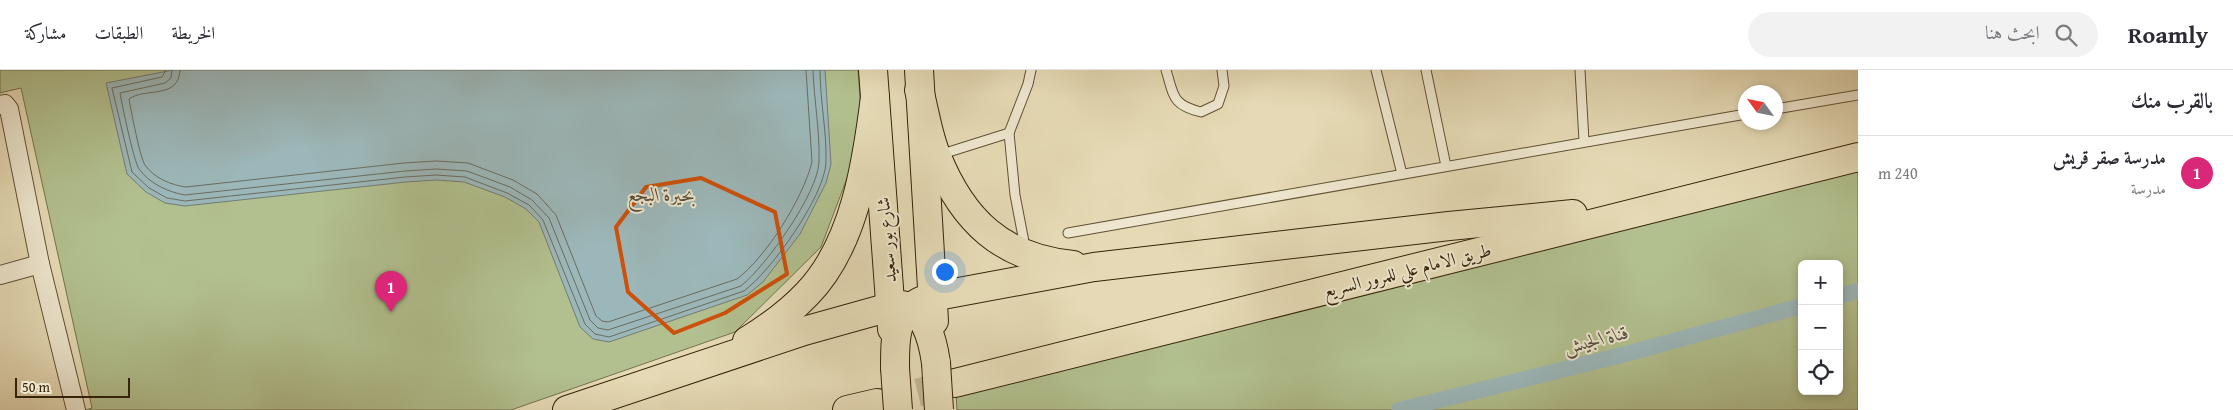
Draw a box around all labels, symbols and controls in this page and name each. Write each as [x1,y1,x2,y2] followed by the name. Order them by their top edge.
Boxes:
[1748,12,2098,57] search box
[2128,17,2208,52] text: Roamly
[1985,18,2040,46] text: ابحث هنا
[25,19,66,46] text: مشاركة
[94,19,143,46] text: الطبقات
[171,19,215,46] text: الخريطة
[2052,21,2080,49] icon: search
[1738,85,1783,130] north arrow
[2131,85,2213,116] text: بالقرب منك
[2053,143,2166,171] text: مدرسة صقر قريش
[1878,161,1918,185] text: 240 m
[2193,161,2201,185] text: 1
[2131,176,2166,200] text: مدرسة
[627,180,695,212] water label: بحيرة البجع
[869,196,905,284] street label: شارع بور سعيد
[1320,236,1495,308] street label: طريق الامام علي للمرور السريع
[932,259,958,285] your location
[1798,260,1843,395] map controls
[1798,260,1843,305] button: +
[375,271,407,312] pin: 1
[1798,305,1843,350] button: −
[1560,317,1632,361] water label: قناة الجيش
[1798,350,1843,395] button: locate
[15,375,130,398] scale bar
[22,377,50,397] text: 50 m

